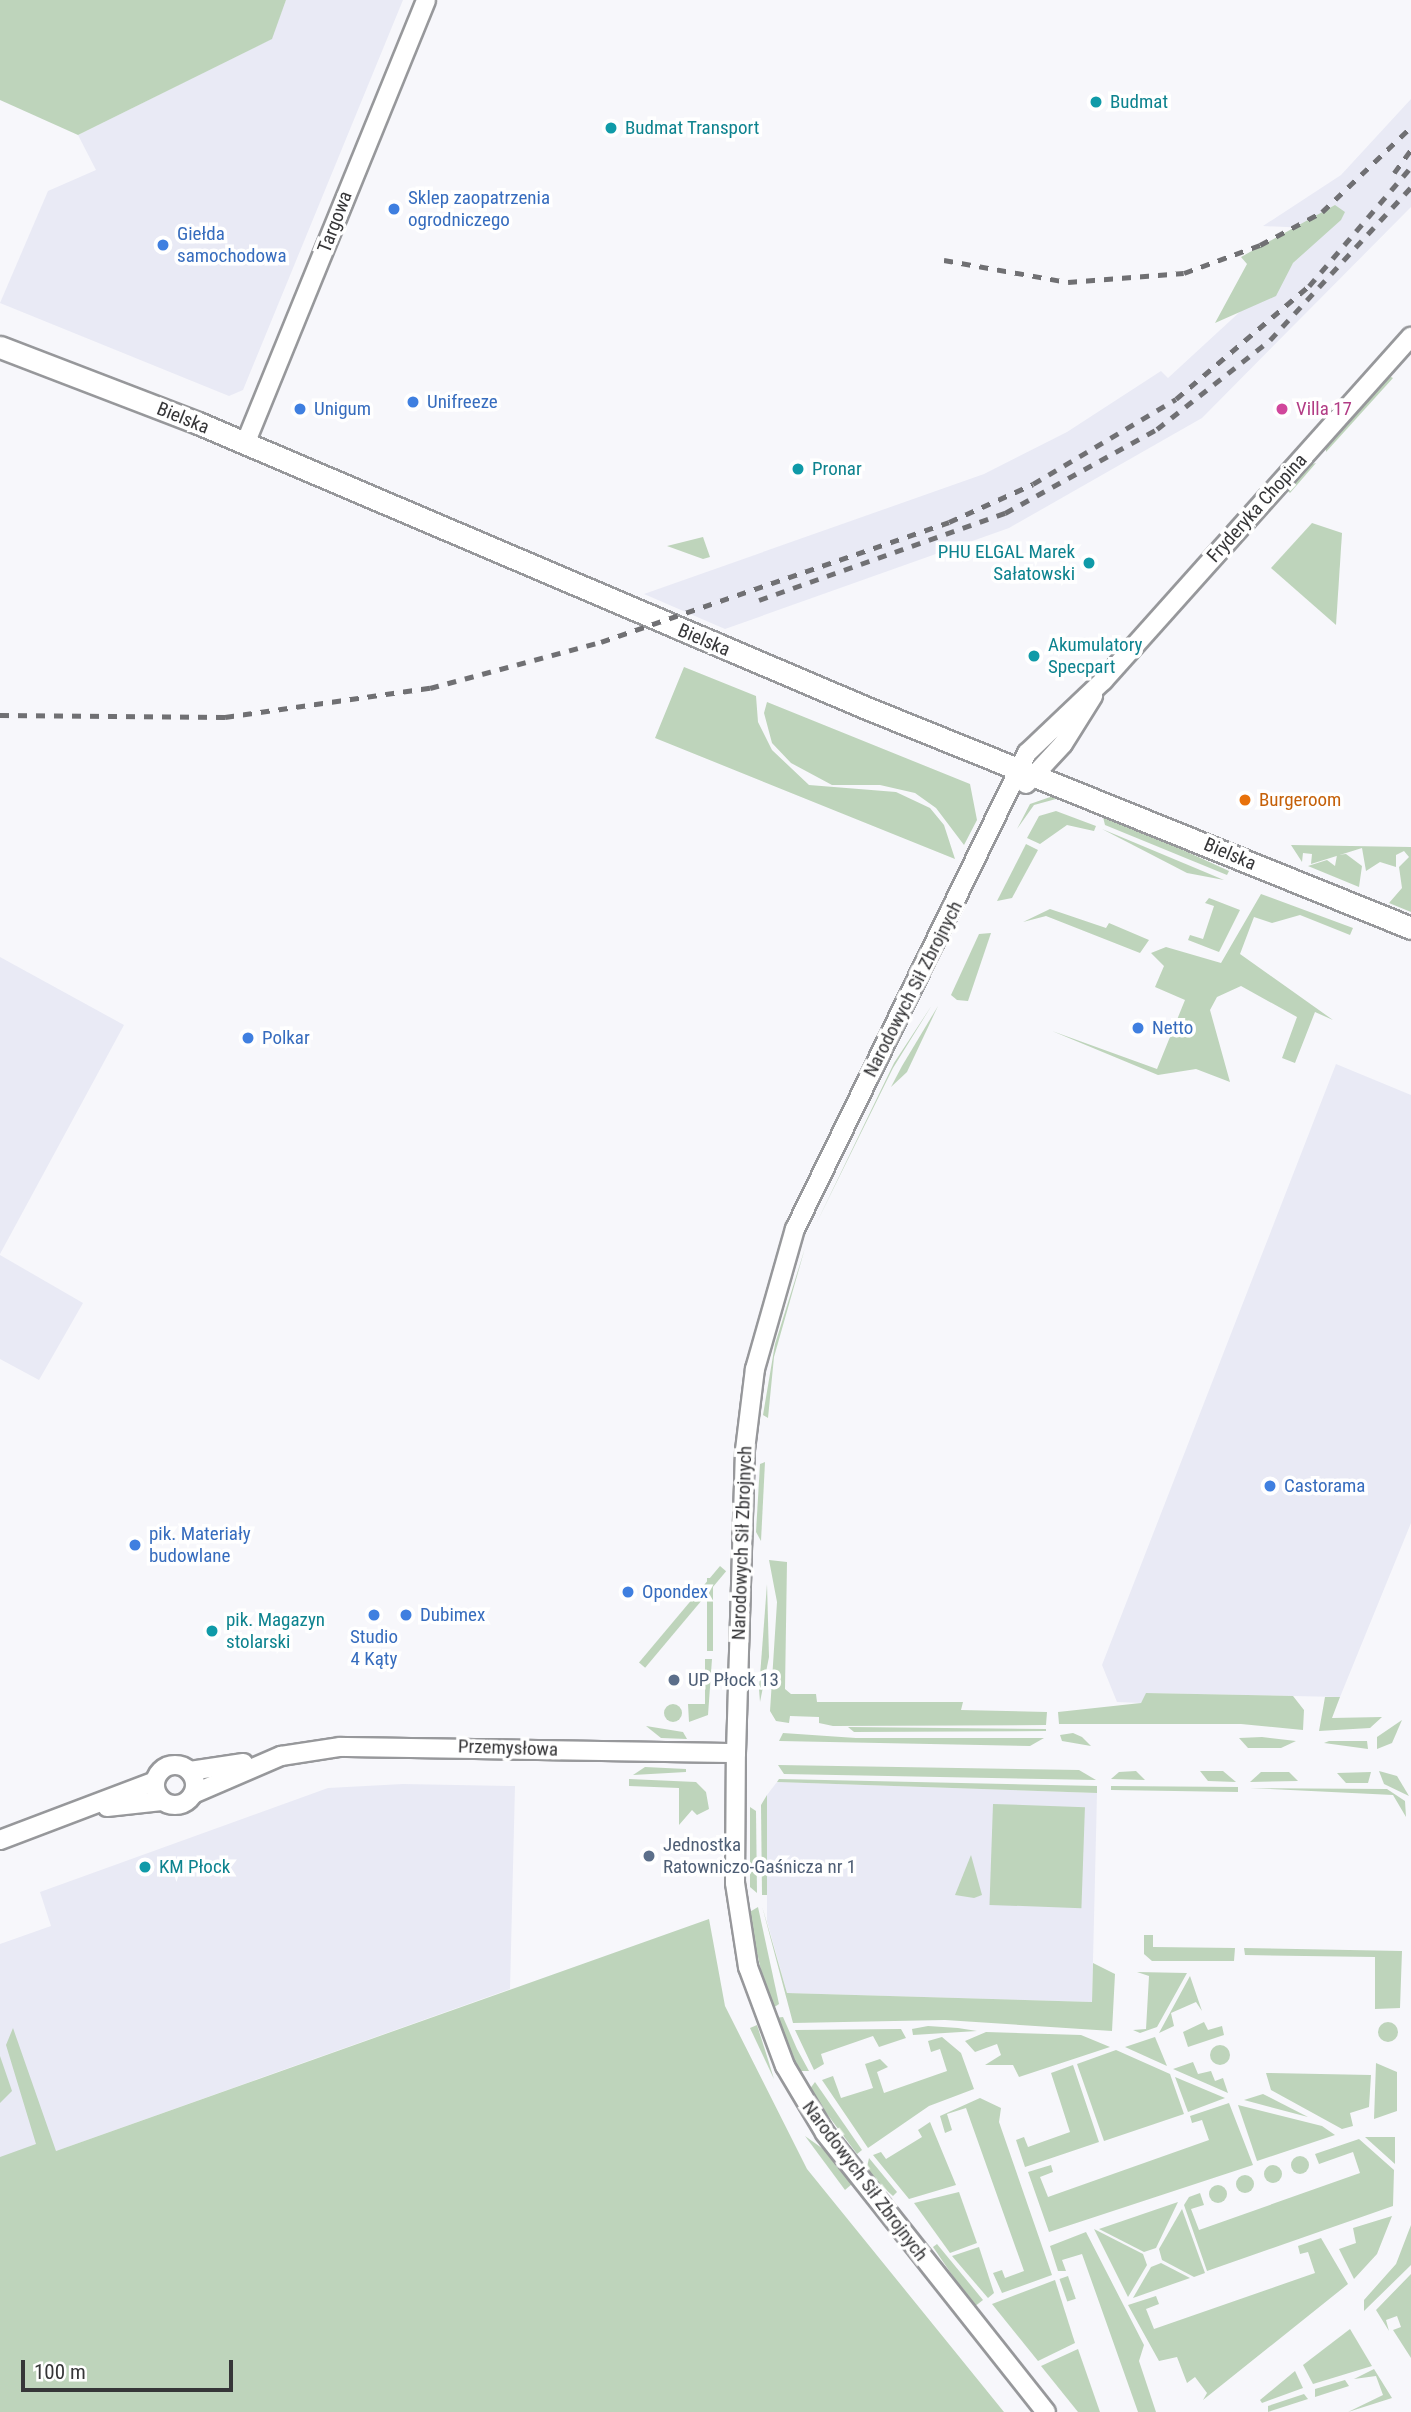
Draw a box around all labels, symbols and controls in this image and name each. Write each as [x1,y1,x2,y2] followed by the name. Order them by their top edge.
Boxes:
[1110,91,1168,113] place label: Budmat
[1088,94,1104,110] marker: Budmat
[625,117,760,139] place label: Budmat Transport
[603,120,619,136] marker: Budmat Transport
[408,187,550,231] place label: Sklep zaopatrzenia ogrodniczego
[313,188,357,256] street label: Targowa
[386,201,402,217] marker: Sklep zaopatrzenia ogrodniczego
[177,223,287,267] place label: Giełda samochodowa
[155,237,171,253] marker: Giełda samochodowa
[427,391,498,413] place label: Unifreeze
[405,394,421,410] marker: Unifreeze
[154,397,212,439] street label: Bielska
[314,398,371,420] place label: Unigum
[1296,398,1352,420] place label: Villa 17
[292,401,308,417] marker: Unigum
[1274,401,1290,417] marker: Villa 17
[1202,449,1312,567] street label: Fryderyka Chopina
[812,458,862,480] place label: Pronar
[790,461,806,477] marker: Pronar
[938,541,1075,585] place label: PHU ELGAL Marek Sałatowski
[1081,555,1097,571] marker: PHU ELGAL Marek Sałatowski
[675,619,733,661] street label: Bielska
[1048,634,1142,678] place label: Akumulatory Specpart
[1026,648,1042,664] marker: Akumulatory Specpart
[1259,789,1341,811] place label: Burgeroom
[1237,792,1253,808] marker: Burgeroom
[1201,833,1259,875] street label: Bielska
[859,897,967,1081] street label: Narodowych Sił Zbrojnych
[1152,1017,1193,1039] place label: Netto
[1130,1020,1146,1036] marker: Netto
[262,1027,310,1049] place label: Polkar
[240,1030,256,1046] marker: Polkar
[727,1445,757,1641] street label: Narodowych Sił Zbrojnych
[1284,1475,1365,1497] place label: Castorama
[1262,1478,1278,1494] marker: Castorama
[149,1523,251,1567] place label: pik. Materiały budowlane
[127,1537,143,1553] marker: pik. Materiały budowlane
[642,1581,708,1603] place label: Opondex
[620,1584,636,1600] marker: Opondex
[420,1604,485,1626] place label: Dubimex
[366,1607,382,1623] marker: Studio 4 Kąty
[398,1607,414,1623] marker: Dubimex
[226,1609,325,1653] place label: pik. Magazyn stolarski
[204,1623,220,1639] marker: pik. Magazyn stolarski
[350,1626,398,1670] place label: Studio 4 Kąty
[688,1669,779,1691] place label: UP Płock 13
[666,1672,682,1688] marker: UP Płock 13
[458,1735,558,1761] street label: Przemysłowa
[663,1834,856,1878] place label: Jednostka Ratowniczo-Gaśnicza nr 1
[641,1848,657,1864] marker: Jednostka Ratowniczo-Gaśnicza nr 1
[159,1856,230,1878] place label: KM Płock
[137,1859,153,1875] marker: KM Płock
[797,2097,933,2265] street label: Narodowych Sił Zbrojnych
[24,2346,236,2390] scale bar
[34,2360,86,2384] text: 100 m

